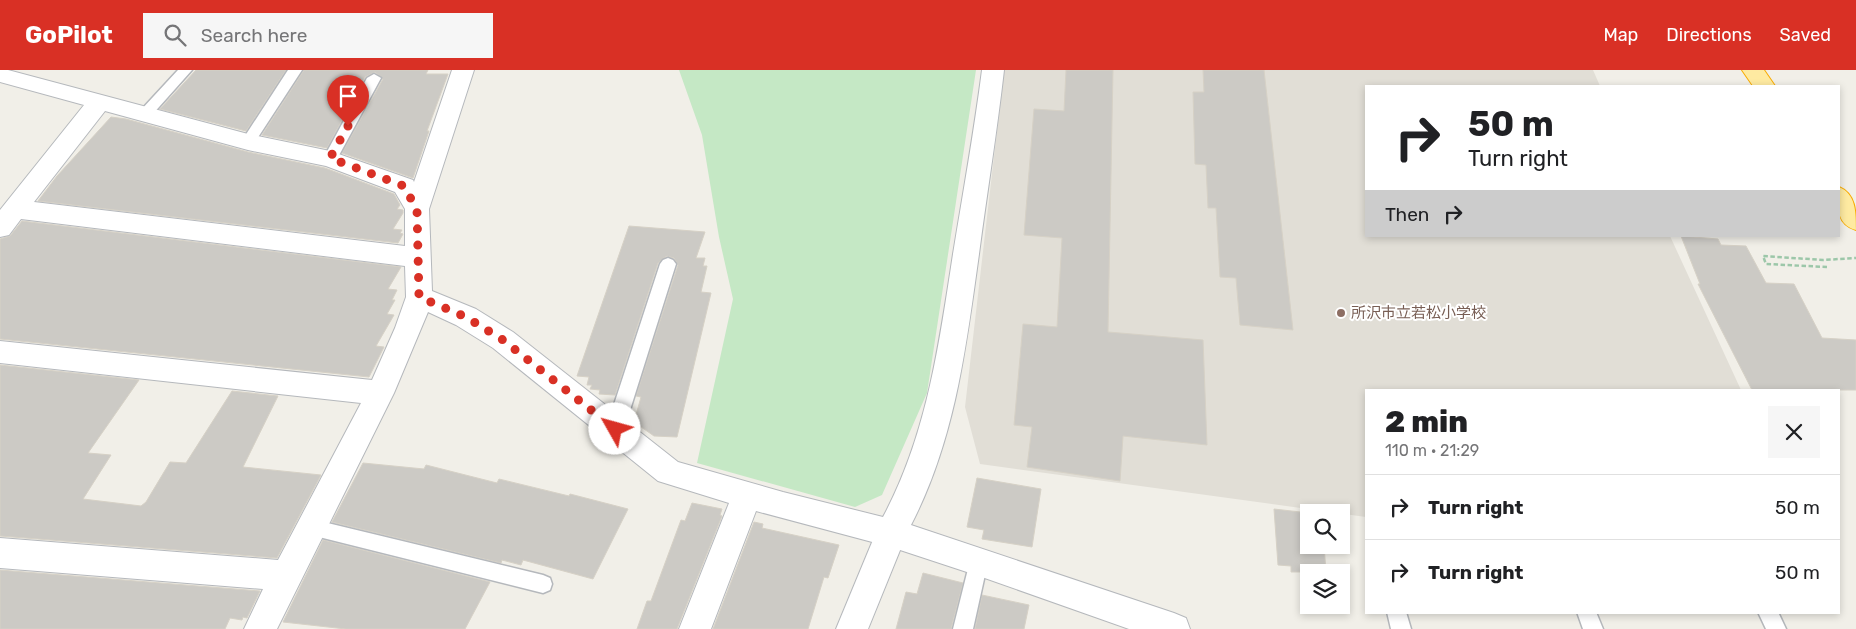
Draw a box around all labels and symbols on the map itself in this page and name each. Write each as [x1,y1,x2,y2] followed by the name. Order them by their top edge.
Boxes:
[327,75,369,126] pin
[1351,304,1486,322] place label: 所沢市立若松小学校
[1335,307,1347,319] marker: 所沢市立若松小学校
[588,402,640,454] position arrow

